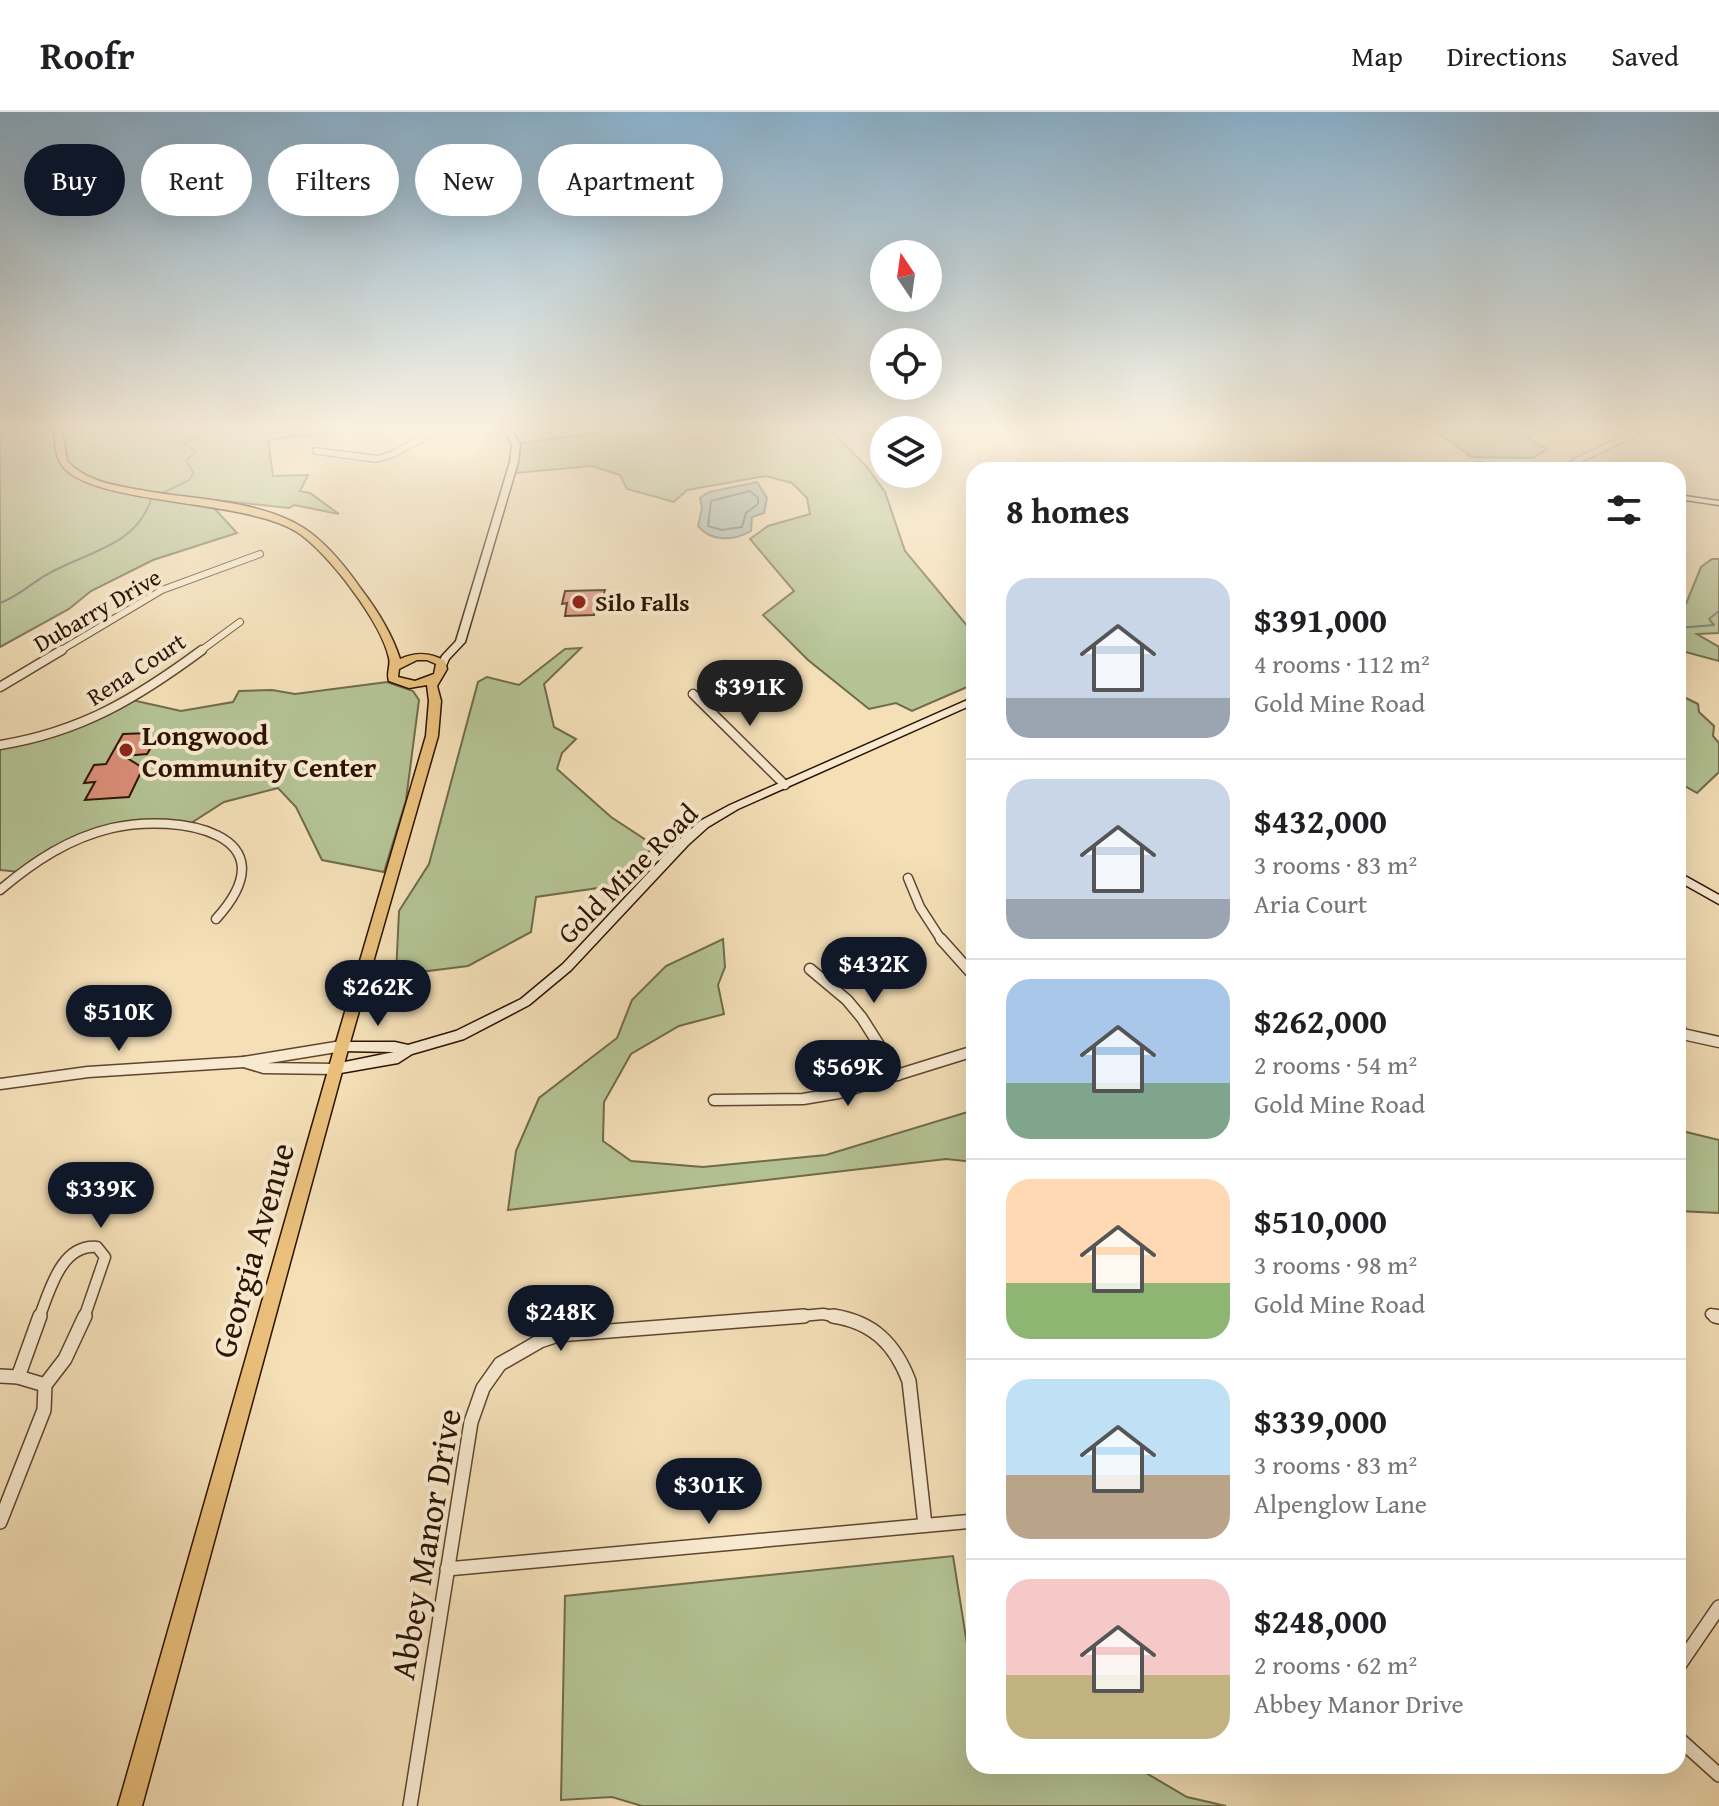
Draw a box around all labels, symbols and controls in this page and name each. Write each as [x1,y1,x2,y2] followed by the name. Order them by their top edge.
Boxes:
[40,27,135,83] text: Roofr
[1351,35,1403,76] text: Map
[1447,35,1567,76] text: Directions
[1611,35,1679,76] text: Saved
[24,144,125,216] chip: Buy
[141,144,252,216] chip: Rent
[268,144,399,216] chip: Filters
[415,144,522,216] chip: New
[538,144,723,216] chip: Apartment
[870,240,942,312] north arrow
[870,240,942,488] map controls
[870,328,942,400] button: locate
[870,416,942,488] button: layers
[1006,486,1130,535] text: 8 homes
[1602,488,1646,532] icon: filters
[27,559,167,661] street label: Dubarry Drive
[595,585,690,620] place label: Silo Falls
[570,593,588,611] marker: Silo Falls
[1254,595,1387,644] text: $391,000
[1070,610,1166,706] icon: home
[80,624,193,714] street label: Rena Court
[1254,644,1430,683] text: 4 rooms · 112 m²
[694,660,806,728] pin: $391K
[715,666,785,705] text: $391K
[1254,683,1425,722] text: Gold Mine Road
[142,714,377,787] place label: Longwood Community Center
[117,741,135,759] marker: Longwood Community Center
[547,793,707,953] street label: Gold Mine Road
[1254,796,1387,845] text: $432,000
[1070,811,1166,907] icon: home
[1254,845,1417,884] text: 3 rooms · 83 m²
[1254,884,1367,923] text: Aria Court
[818,937,930,1005] pin: $432K
[839,943,909,982] text: $432K
[322,960,434,1028] pin: $262K
[343,966,413,1005] text: $262K
[63,985,175,1053] pin: $510K
[84,991,154,1030] text: $510K
[1254,996,1387,1045] text: $262,000
[1070,1011,1166,1107] icon: home
[792,1040,904,1108] pin: $569K
[1254,1045,1417,1084] text: 2 rooms · 54 m²
[813,1046,883,1085] text: $569K
[1254,1084,1425,1123] text: Gold Mine Road
[198,1137,306,1363] street label: Georgia Avenue
[45,1162,157,1230] pin: $339K
[66,1168,136,1207] text: $339K
[1254,1196,1387,1245] text: $510,000
[1070,1211,1166,1307] icon: home
[1254,1245,1417,1284] text: 3 rooms · 98 m²
[1254,1284,1425,1323] text: Gold Mine Road
[505,1285,617,1353] pin: $248K
[526,1291,596,1330] text: $248K
[1254,1396,1387,1445] text: $339,000
[377,1405,473,1683] street label: Abbey Manor Drive
[1070,1411,1166,1507] icon: home
[1254,1445,1417,1484] text: 3 rooms · 83 m²
[653,1458,765,1526] pin: $301K
[674,1464,744,1503] text: $301K
[1254,1484,1427,1523] text: Alpenglow Lane
[1254,1596,1387,1645] text: $248,000
[1070,1611,1166,1707] icon: home
[1254,1645,1417,1684] text: 2 rooms · 62 m²
[1254,1684,1464,1723] text: Abbey Manor Drive

